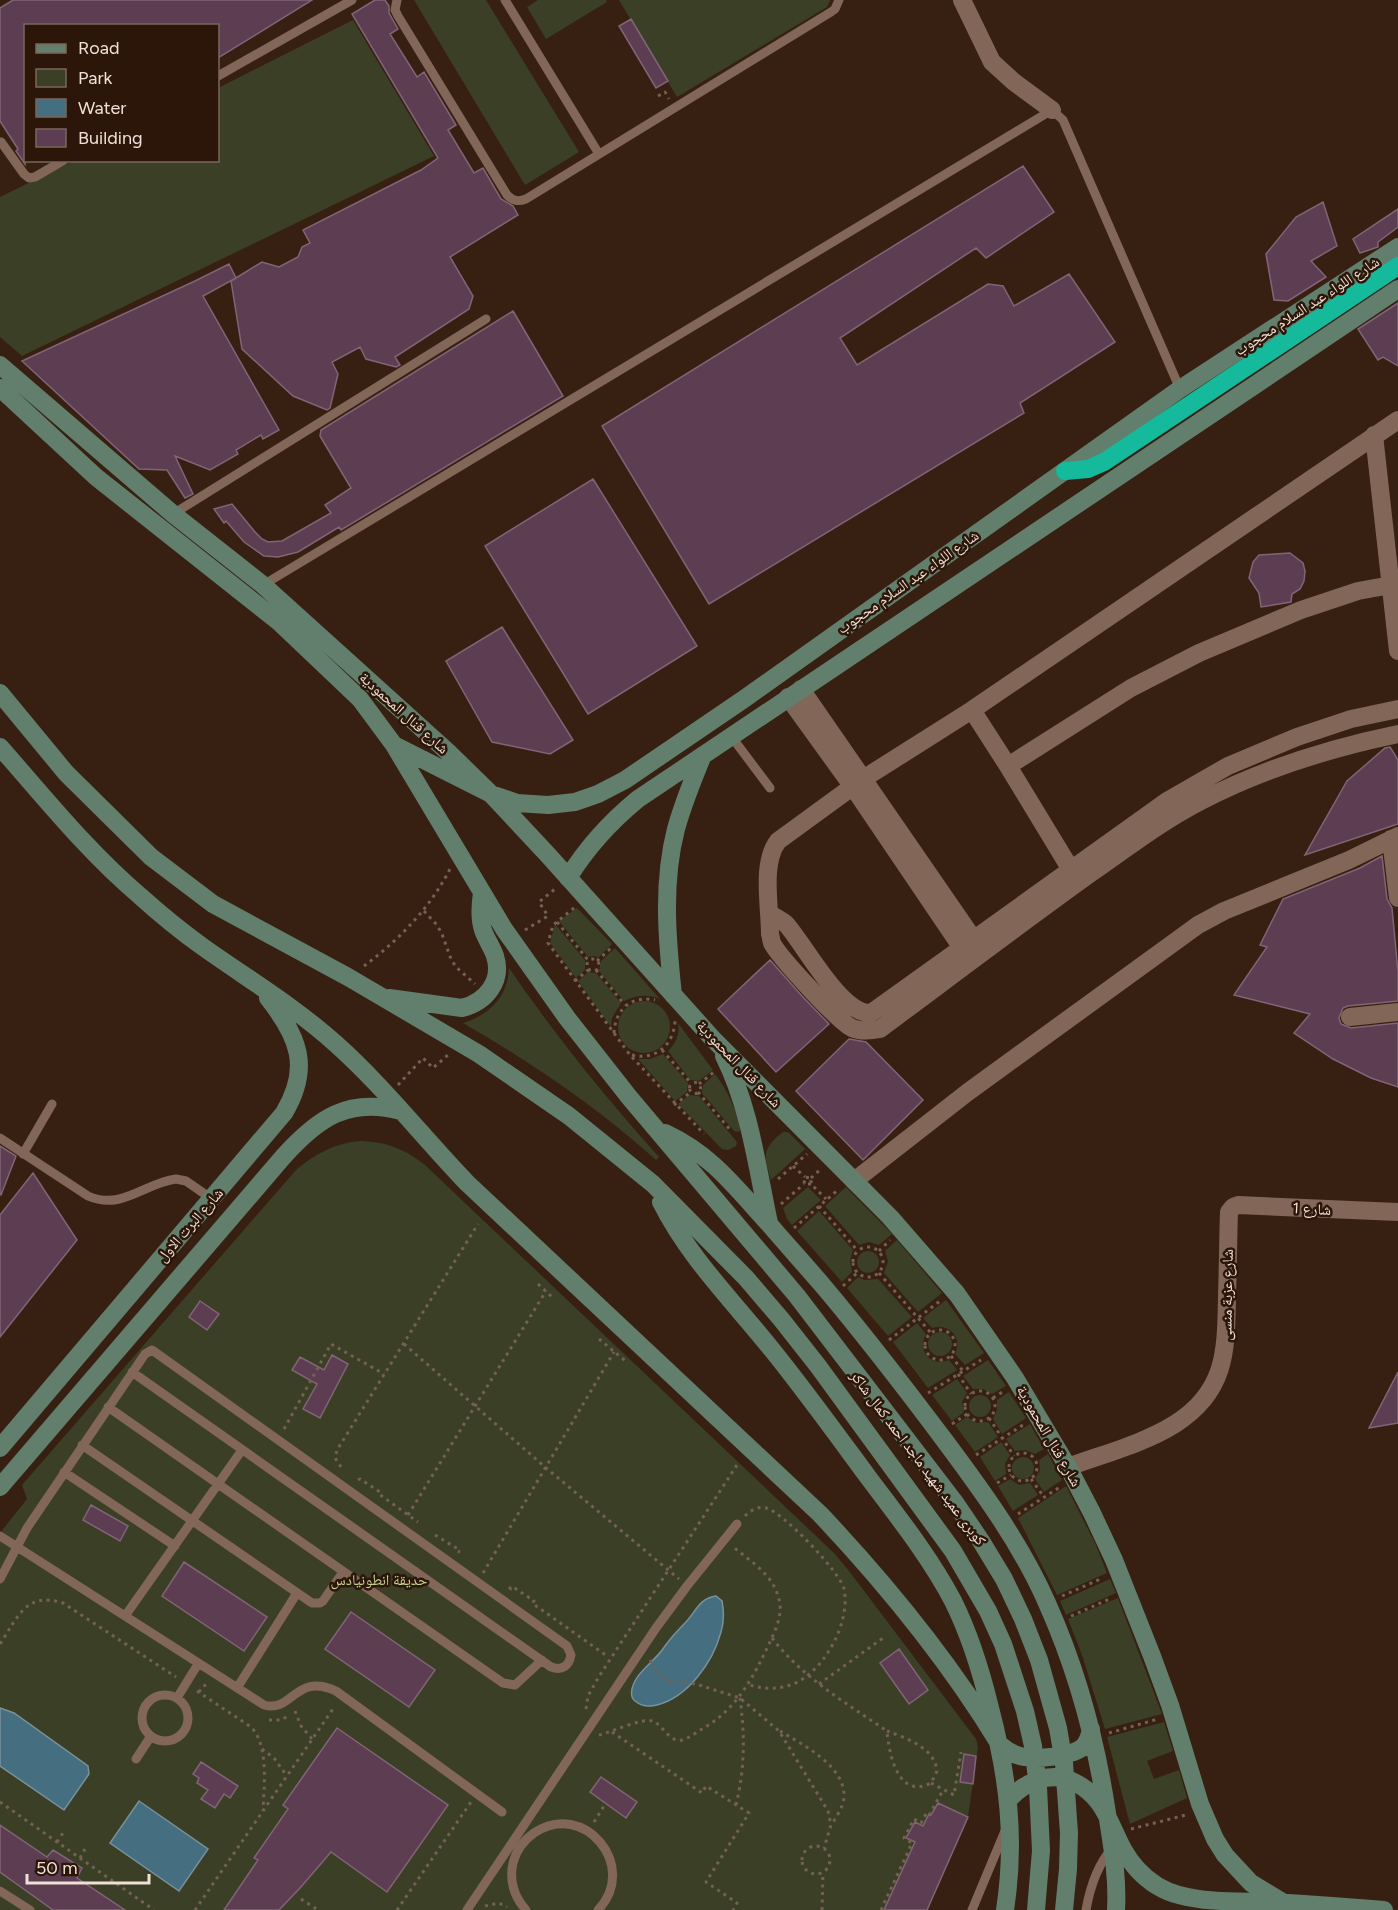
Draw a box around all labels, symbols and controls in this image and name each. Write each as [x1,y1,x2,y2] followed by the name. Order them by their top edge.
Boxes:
[24,24,219,162] legend
[78,37,119,59] text: Road
[78,67,113,89] text: Park
[78,97,126,119] text: Water
[78,127,143,149] text: Building
[1231,252,1383,360] street label: شارع اللواء عبد السلام محجوب
[834,526,983,639] street label: شارع اللواء عبد السلام محجوب
[355,668,452,759] street label: شارع قنال المحمودية
[692,1017,785,1112] street label: شارع قنال المحمودية
[153,1184,228,1266] street label: شارع البرت الاول
[1292,1199,1332,1220] street label: شارع 1
[1217,1249,1238,1341] street label: شارع عزبة منسى
[845,1366,990,1550] street label: كوبرى عميد شهيد ماجد احمد كمال شاكر
[1012,1382,1085,1490] street label: شارع قنال المحمودية
[331,1571,428,1590] park label: حديقة انطونيادس
[27,1847,148,1885] scale bar
[36,1857,78,1879] text: 50 m

